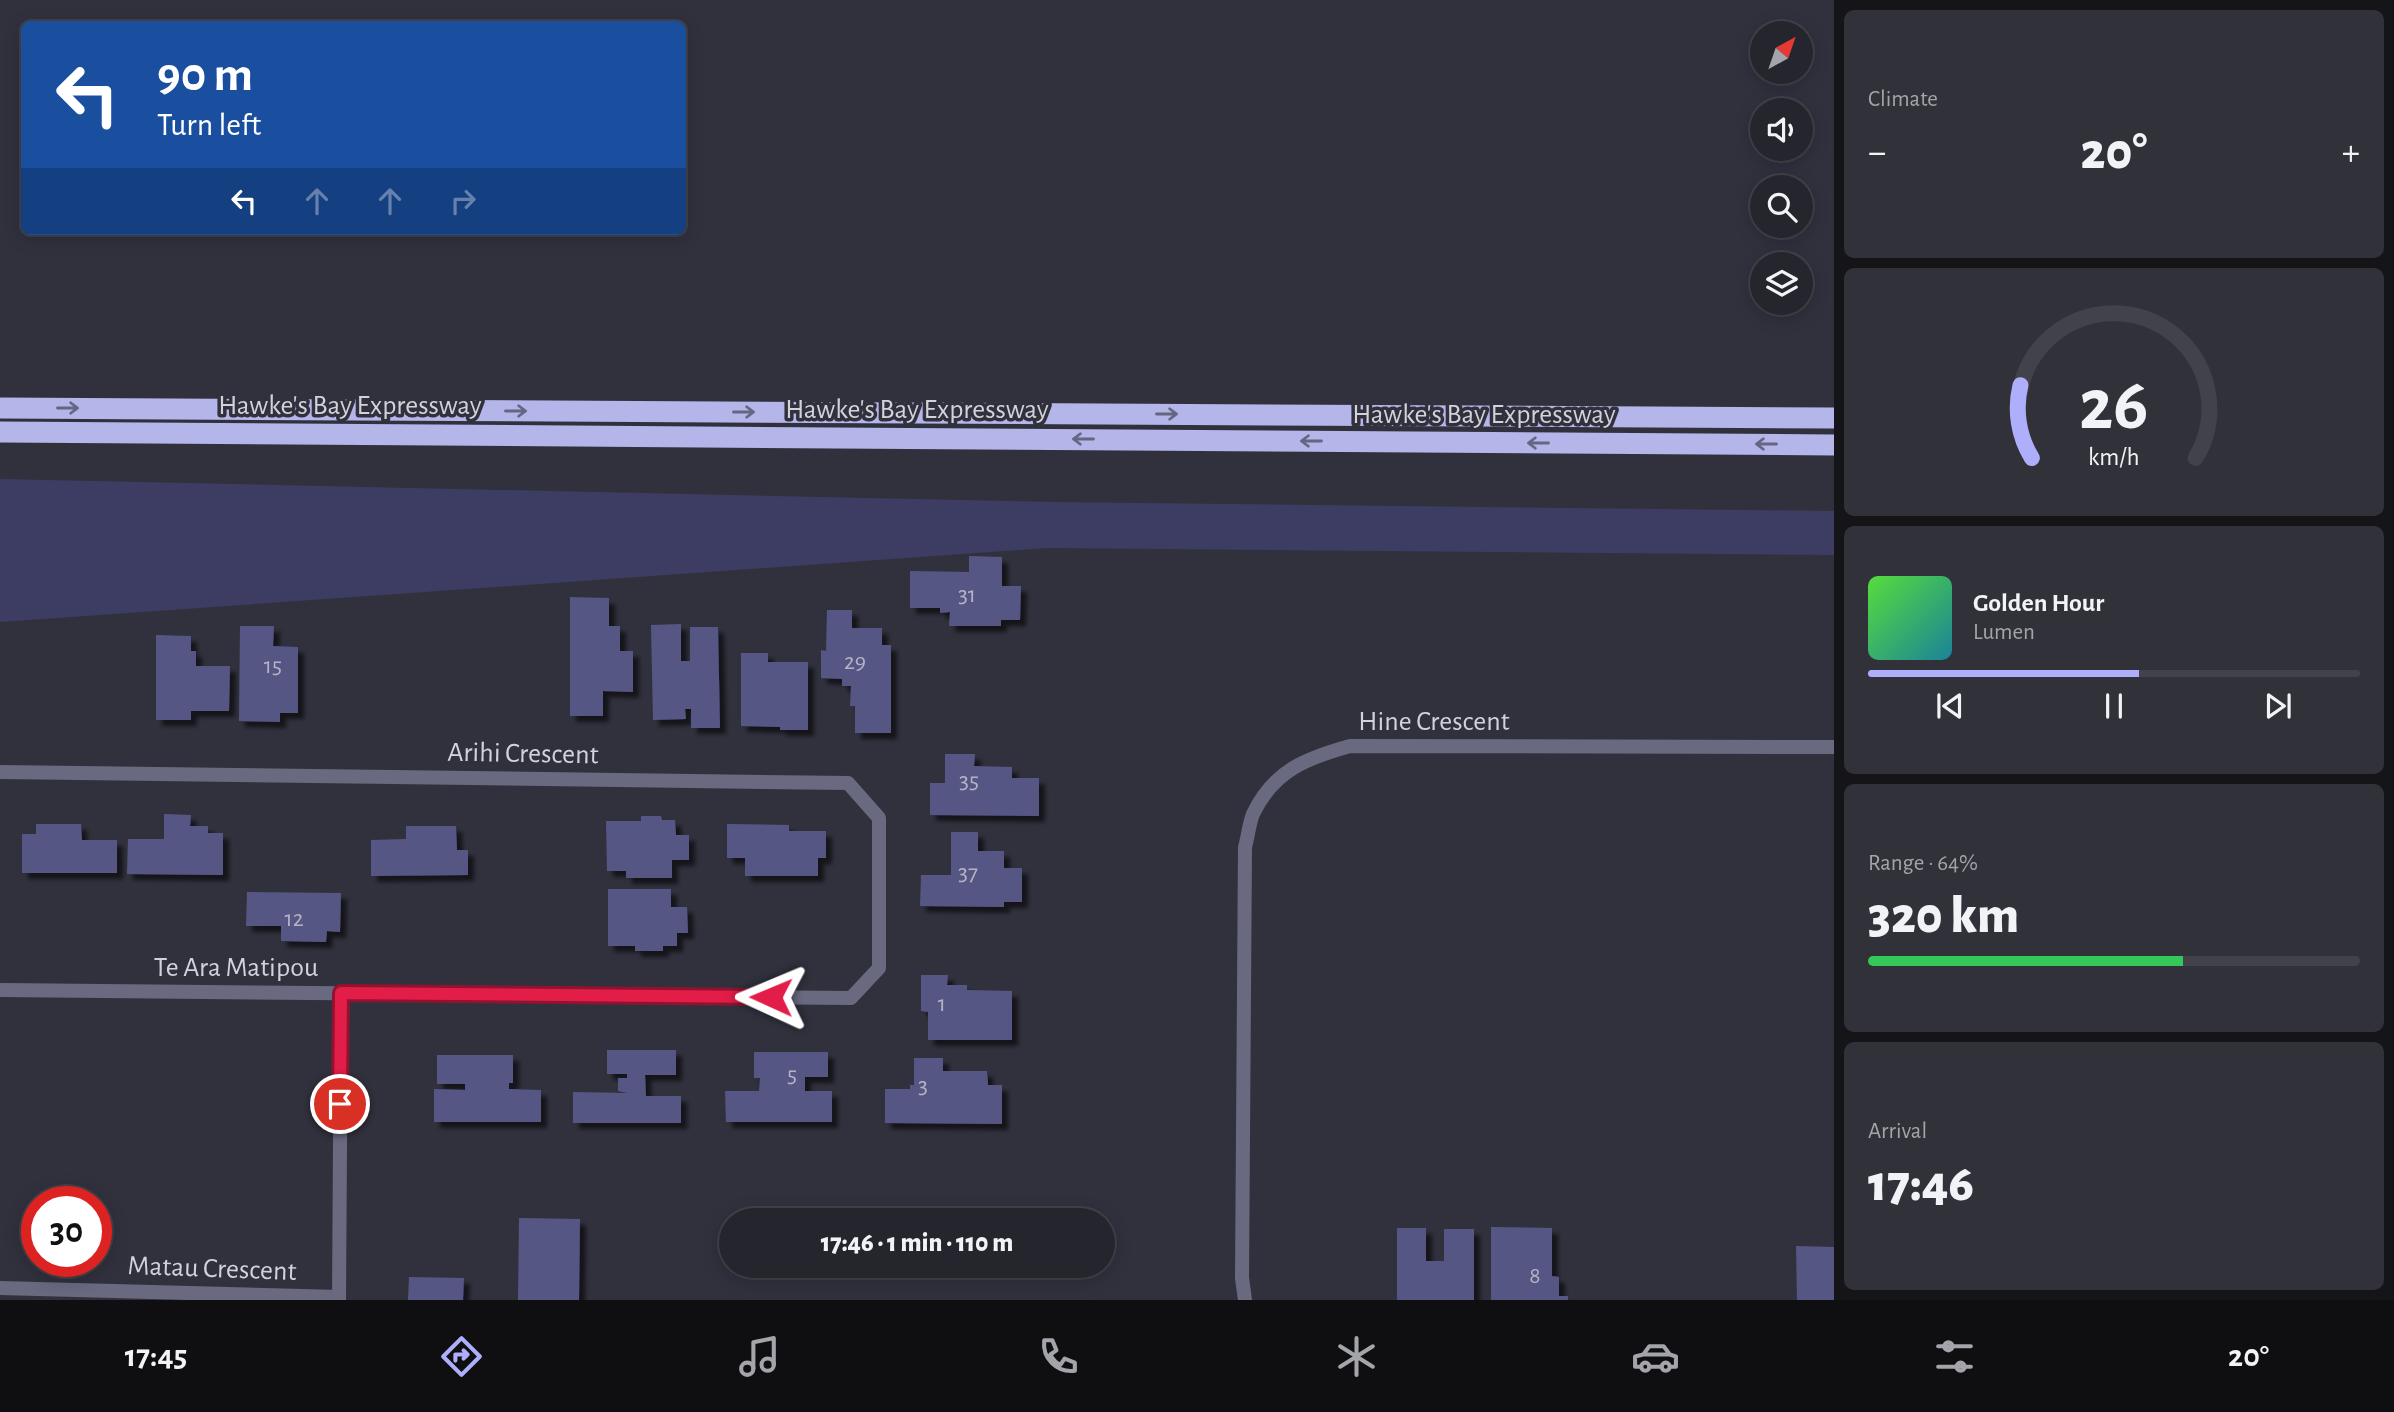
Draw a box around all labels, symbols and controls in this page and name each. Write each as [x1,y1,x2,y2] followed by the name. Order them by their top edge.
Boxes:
[1750,21,1813,84] north arrow
[1750,21,1813,315] map controls
[42,49,133,140] icon: left
[157,51,253,100] text: 90 m
[1868,88,1938,111] text: Climate
[1750,98,1813,161] button: sound
[157,109,261,141] text: Turn left
[2080,126,2148,178] text: 20°
[1868,134,1886,172] text: −
[2342,134,2360,172] text: +
[1750,175,1813,238] button: search
[225,182,263,220] icon: left
[298,182,336,220] icon: ahead
[371,182,409,220] icon: ahead
[444,182,482,220] icon: right
[1750,252,1813,315] button: layers
[2079,370,2149,443] text: 26
[218,392,482,420] street label: Hawke's Bay Expressway
[785,396,1049,424] street label: Hawke's Bay Expressway
[56,401,79,415] one-way arrow
[1352,401,1616,429] street label: Hawke's Bay Expressway
[504,404,527,418] one-way arrow
[732,405,755,419] one-way arrow
[1155,407,1178,421] one-way arrow
[1072,432,1095,446] one-way arrow
[1300,434,1323,448] one-way arrow
[1527,436,1550,450] one-way arrow
[1755,437,1778,451] one-way arrow
[2088,445,2140,470] text: km/h
[958,583,976,607] house number: 31
[1973,590,2104,616] text: Golden Hour
[1973,621,2035,644] text: Lumen
[844,650,866,674] house number: 29
[264,654,282,678] house number: 15
[1931,687,1969,725] icon: previous
[2095,687,2133,725] icon: pause
[2259,687,2297,725] icon: next
[1358,708,1510,736] street label: Hine Crescent
[447,739,599,769] street label: Arihi Crescent
[959,769,979,793] house number: 35
[1868,852,1978,875] text: Range · 64%
[958,861,978,885] house number: 37
[1868,890,2019,942] text: 320 km
[284,907,304,931] house number: 12
[154,954,318,982] street label: Te Ara Matipou
[734,960,808,1034] position arrow
[938,992,946,1016] house number: 1
[787,1063,797,1087] house number: 5
[310,1074,370,1134] pin
[918,1074,928,1098] house number: 3
[321,1085,359,1123] icon: arrive
[1868,1120,1927,1143] text: Arrival
[1868,1158,1974,1210] text: 17:46
[21,1186,112,1277] speed limit sign: 30
[821,1230,1013,1256] text: 17:46 · 1 min · 110 m
[127,1252,297,1286] street label: Matau Crescent
[1529,1264,1541,1288] house number: 8
[437,1332,486,1381] icon: directions
[735,1332,784,1381] icon: music
[1034,1332,1083,1381] icon: phone
[1332,1332,1381,1381] icon: climate
[1631,1332,1680,1381] icon: car
[1930,1332,1979,1381] icon: filters
[125,1340,187,1372] text: 17:45
[2228,1340,2269,1372] text: 20°

